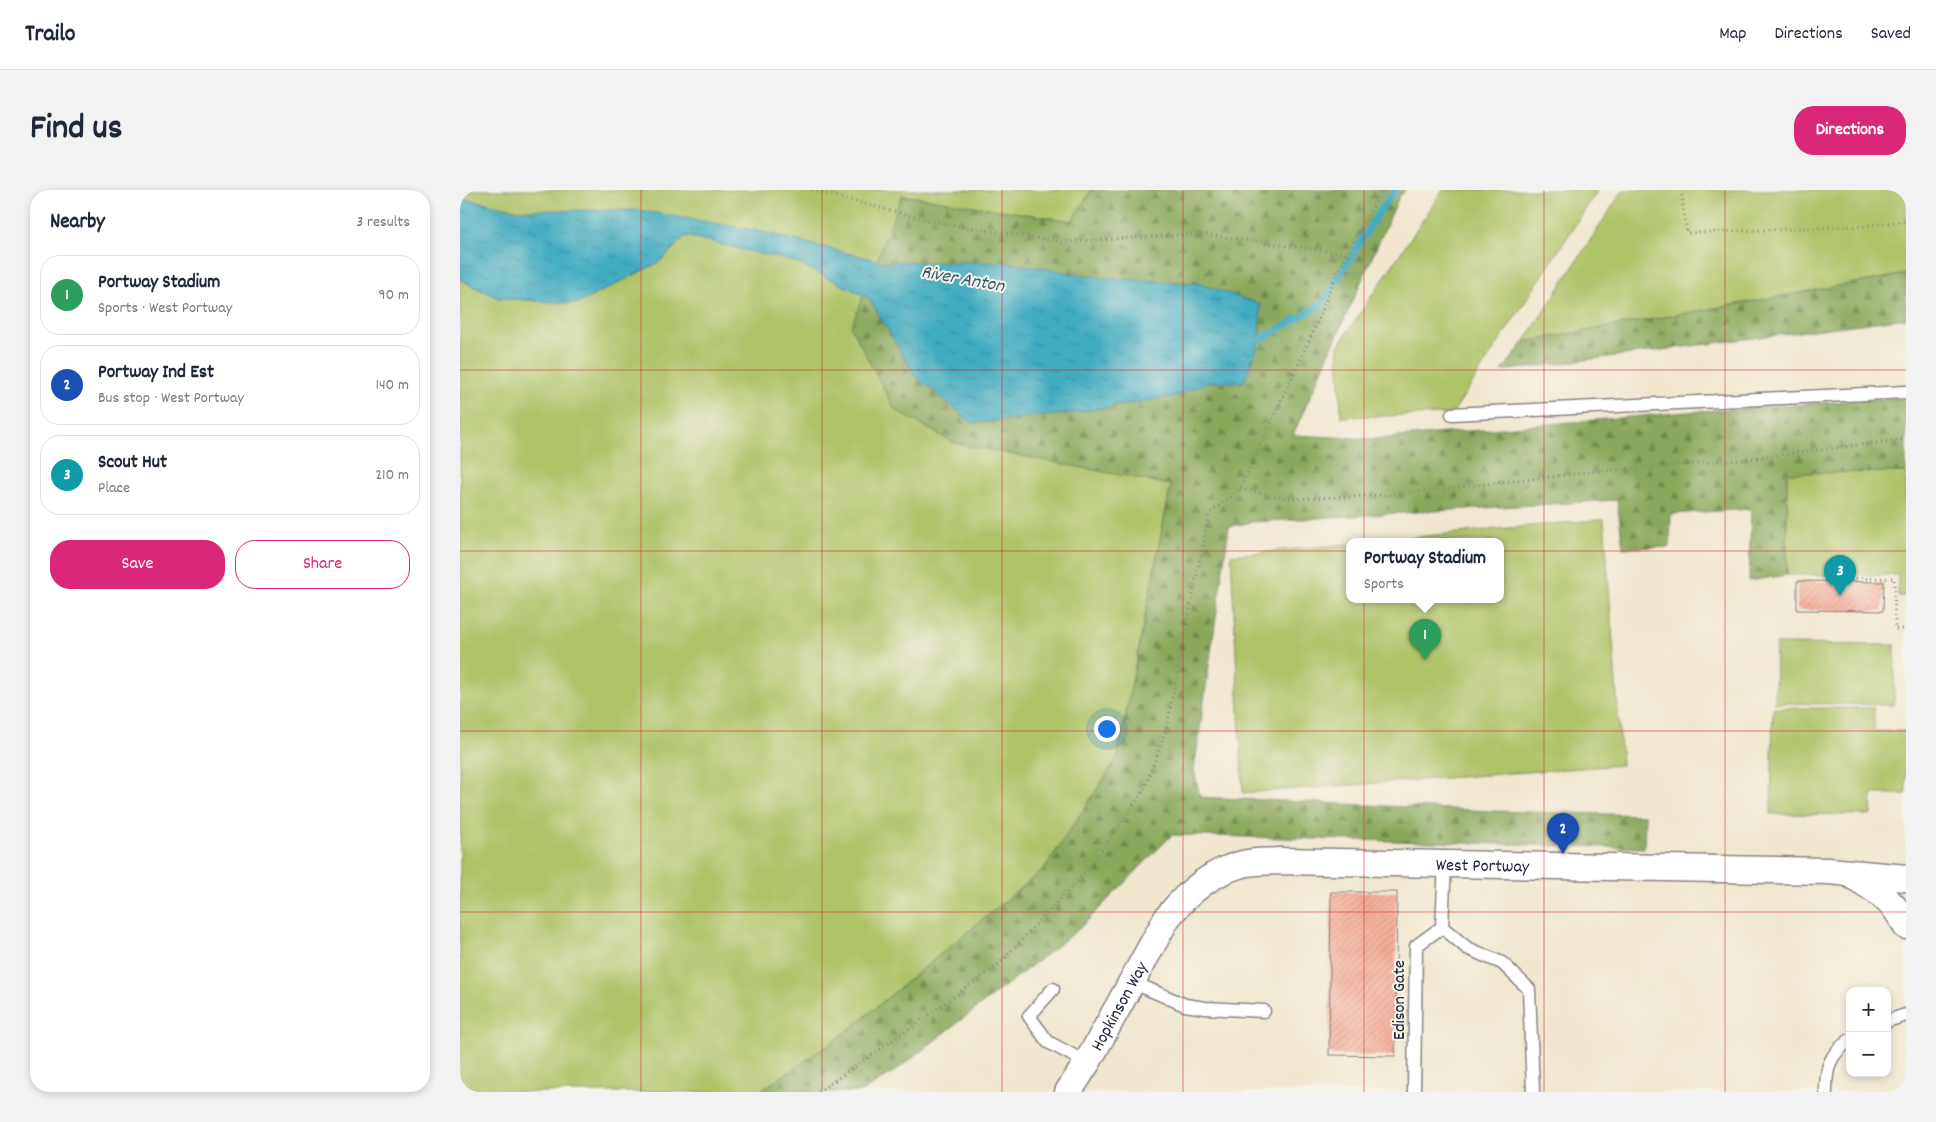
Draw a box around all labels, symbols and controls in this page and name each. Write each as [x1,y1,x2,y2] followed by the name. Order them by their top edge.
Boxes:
[25,18,76,52] text: Trailo
[1719,22,1746,47] text: Map
[1774,22,1843,47] text: Directions
[1871,22,1911,47] text: Saved
[30,105,122,155] text: Find us
[1794,106,1906,155] button: Directions
[50,208,105,238] text: Nearby
[356,211,410,234] text: 3 results
[919,260,1007,301] water label: River Anton
[98,270,220,297] text: Portway Stadium
[65,284,69,307] text: 1
[378,284,409,307] text: 90 m
[98,297,232,320] text: Sports · West Portway
[98,360,214,387] text: Portway Ind Est
[64,374,71,397] text: 2
[375,374,409,397] text: 140 m
[98,387,244,410] text: Bus stop · West Portway
[98,450,167,477] text: Scout Hut
[63,464,71,487] text: 3
[375,464,409,487] text: 210 m
[98,477,130,500] text: Place
[1346,538,1504,603] popup
[50,540,225,589] button: Save
[235,540,410,589] button: Share
[1364,546,1486,573] text: Portway Stadium
[1824,555,1856,596] pin: 3
[1364,573,1404,596] text: Sports
[1409,619,1441,660] pin: 1
[1094,716,1120,742] your location
[1547,813,1579,854] pin: 2
[1435,854,1530,881] street label: West Portway
[1086,957,1156,1056] street label: Hopkinson Way
[1388,960,1413,1040] street label: Edison Gate
[1846,987,1891,1077] map controls
[1846,987,1891,1032] button: +
[1846,1032,1891,1077] button: −

